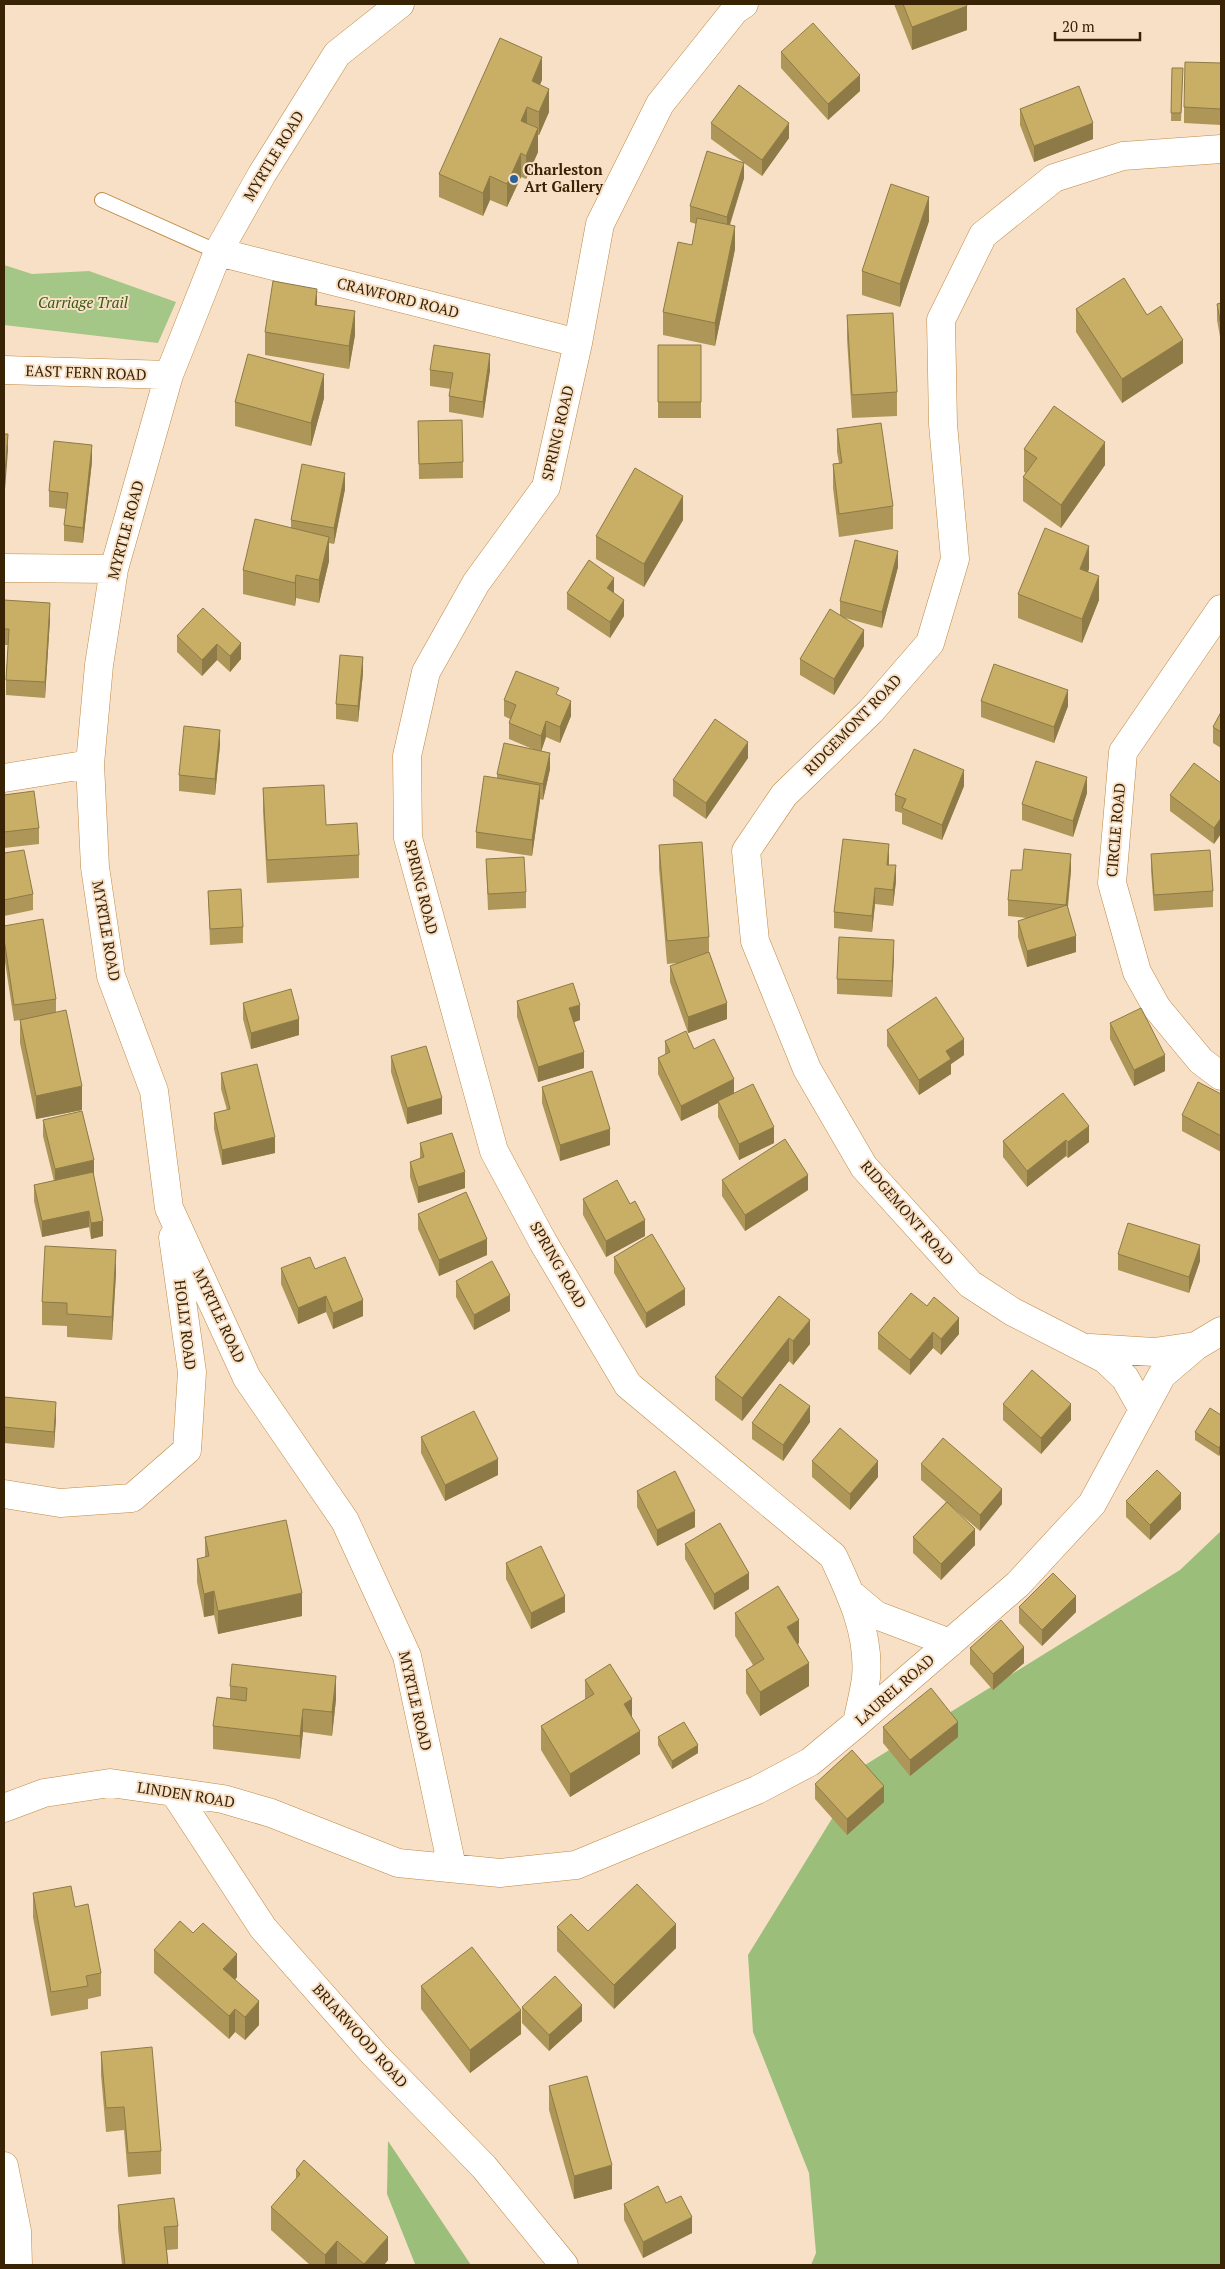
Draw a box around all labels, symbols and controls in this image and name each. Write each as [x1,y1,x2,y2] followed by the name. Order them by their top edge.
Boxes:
[1055,10,1140,42] scale bar
[1062,16,1095,36] text: 20 m
[238,107,308,204] street label: MYRTLE ROAD
[524,159,604,196] place label: Charleston Art Gallery
[508,173,520,185] marker: Charleston Art Gallery
[335,272,462,322] street label: CRAWFORD ROAD
[38,292,129,312] park label: Carriage Trail
[25,360,147,384] street label: EAST FERN ROAD
[536,383,578,482] street label: SPRING ROAD
[102,478,148,581] street label: MYRTLE ROAD
[799,670,906,779] street label: RIDGEMONT ROAD
[1101,782,1129,878] street label: CIRCLE ROAD
[401,837,443,936] street label: SPRING ROAD
[88,879,126,983] street label: MYRTLE ROAD
[857,1156,959,1269] street label: RIDGEMONT ROAD
[526,1217,592,1312] street label: SPRING ROAD
[189,1265,250,1366] street label: MYRTLE ROAD
[171,1279,201,1371] street label: HOLLY ROAD
[395,1649,437,1753] street label: MYRTLE ROAD
[850,1649,938,1729] street label: LAUREL ROAD
[136,1776,236,1812] street label: LINDEN ROAD
[309,1979,413,2092] street label: BRIARWOOD ROAD

